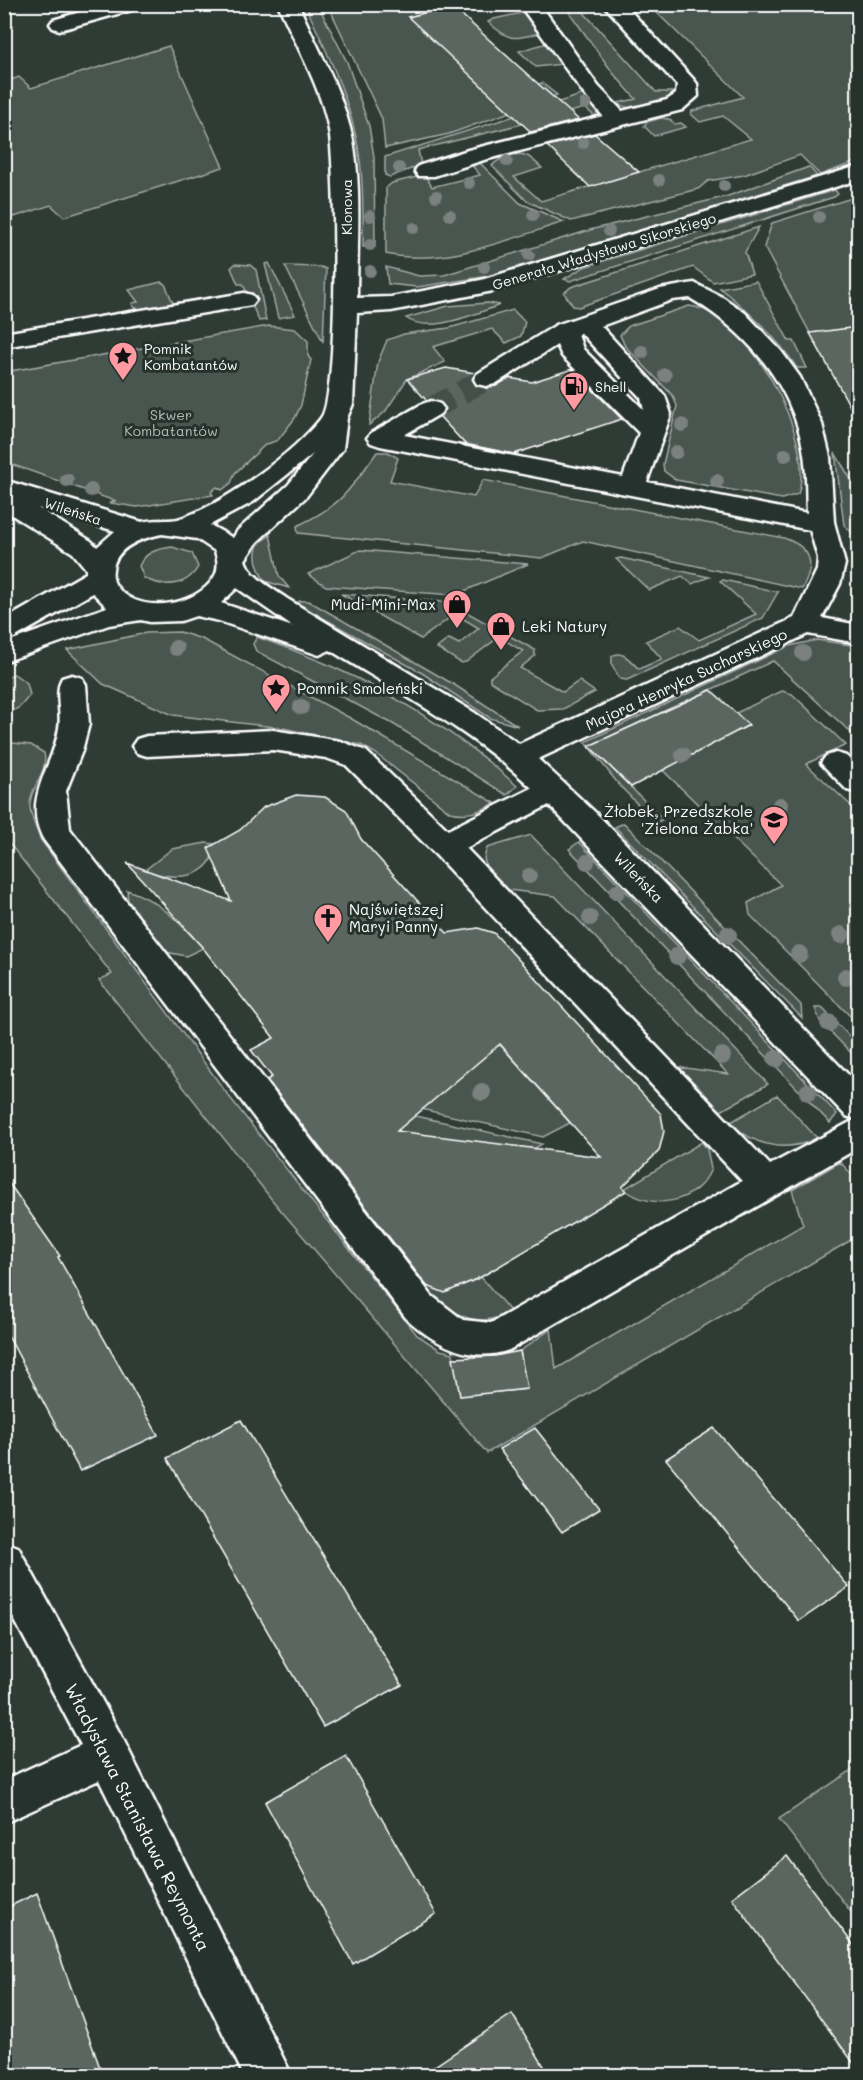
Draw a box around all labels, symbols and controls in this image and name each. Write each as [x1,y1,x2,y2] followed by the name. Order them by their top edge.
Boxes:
[337,179,356,235] street label: Klonowa
[490,208,718,294] street label: Generała Władysława Sikorskiego
[144,339,238,374] place label: Pomnik Kombatantów
[107,340,139,382] place icon: Pomnik Kombatantów
[558,370,590,412] fuel station icon: Shell
[595,377,626,396] place label: Shell
[124,405,218,440] park label: Skwer Kombatantów
[42,493,104,529] street label: Wileńska
[441,588,473,630] shop icon: Mudi-Mini-Max
[331,594,436,614] place label: Mudi-Mini-Max
[485,610,517,652] shop icon: Leki Natury
[522,616,607,636] place label: Leki Natury
[582,623,790,735] street label: Majora Henryka Sucharskiego
[260,672,292,714] place icon: Pomnik Smoleński
[297,678,423,698] place label: Pomnik Smoleński
[604,801,753,838] place label: Żłobek, Przedszkole 'Zielona Żabka'
[758,804,790,846] school or university icon: Żłobek, Przedszkole 'Zielona Żabka'
[610,847,668,907] street label: Wileńska
[349,899,444,936] place label: Najświętszej Maryi Panny
[312,902,344,944] church icon: Najświętszej Maryi Panny
[60,1679,216,1955] street label: Władysława Stanisława Reymonta

